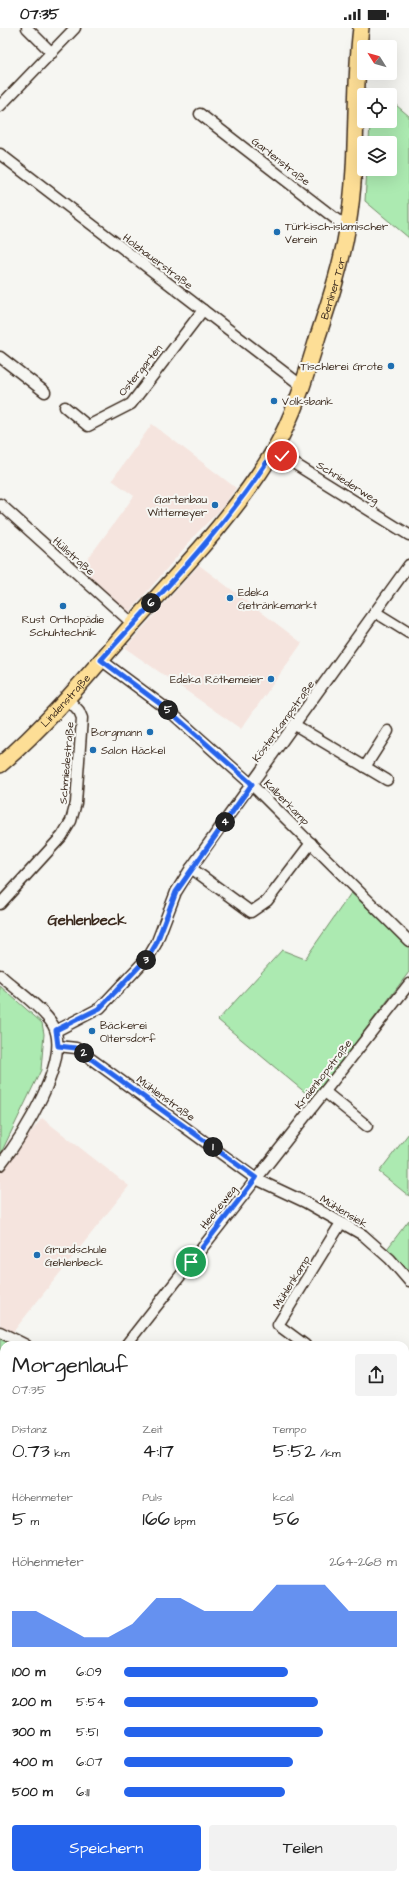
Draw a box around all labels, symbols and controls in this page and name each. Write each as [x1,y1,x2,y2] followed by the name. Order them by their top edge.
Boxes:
[20,4,59,25] text: 07:35
[357,40,397,80] north arrow
[357,40,397,176] map controls
[357,88,397,128] button: locate
[248,134,313,189] street label: Gartenstraße
[357,136,397,176] button: layers
[285,219,388,247] place label: Türkisch-islamischer Verein
[272,227,282,237] marker: Türkisch-islamischer Verein
[120,230,196,293] street label: Holzhauerstraße
[317,255,349,321] street label: Berliner Tor
[115,341,167,400] street label: Ostergarten
[301,359,383,374] place label: Tischlerei Grote
[386,361,396,371] marker: Tischlerei Grote
[282,394,333,409] place label: Volksbank
[269,396,279,406] marker: Volksbank
[265,439,299,473] pin
[271,445,293,467] icon: check
[313,457,382,509] street label: Schniederweg
[148,492,207,521] place label: Gartenbau Wittemeyer
[210,500,220,510] marker: Gartenbau Wittemeyer
[50,534,98,579] street label: Hüllstraße
[238,585,318,613] place label: Edeka Getränkemarkt
[141,593,161,613] pin: 6
[225,593,235,603] marker: Edeka Getränkemarkt
[148,595,154,610] text: 6
[58,601,68,611] marker: Rust Orthopädie Schuhtechnik
[22,612,104,640] place label: Rust Orthopädie Schuhtechnik
[37,671,94,731] street label: Lindenstraße
[170,672,263,687] place label: Edeka Röthemeier
[266,674,276,684] marker: Edeka Röthemeier
[249,677,318,765] street label: Kösterkampstraße
[158,700,178,720] pin: 5
[164,702,172,717] text: 5
[55,721,78,805] street label: Schmiedestraße
[91,725,142,741] place label: Borgmann
[145,727,155,737] marker: Borgmann
[101,743,165,758] place label: Salon Häckel
[88,745,98,755] marker: Salon Häckel
[260,776,313,829] street label: Kalberkamp
[215,812,235,832] pin: 4
[221,814,229,829] text: 4
[47,910,127,931] district label: Gehlenbeck
[136,950,156,970] pin: 3
[143,952,149,967] text: 3
[100,1018,156,1046] place label: Bäckerei Oltersdorf
[87,1026,97,1036] marker: Bäckerei Oltersdorf
[291,1036,355,1112] street label: Kraienhopstraße
[74,1043,94,1063] pin: 2
[81,1045,87,1060] text: 2
[134,1072,198,1125] street label: Mühlenstraße
[203,1137,223,1157] pin: 1
[212,1139,214,1154] text: 1
[197,1182,241,1233] street label: Heekeweg
[317,1191,371,1232] street label: Mühlensiek
[45,1242,107,1270] place label: Grundschule Gehlenbeck
[174,1245,208,1279] pin
[32,1250,42,1260] marker: Grundschule Gehlenbeck
[180,1251,202,1273] icon: arrive
[269,1253,314,1312] street label: Mühlenkamp
[12,1350,128,1381] text: Morgenlauf
[355,1354,397,1396] button: share
[12,1381,46,1399] text: 07:35
[12,1422,47,1437] text: Distanz
[142,1422,163,1437] text: Zeit
[273,1422,306,1437] text: Tempo
[12,1437,50,1465] text: 0.73
[142,1437,174,1465] text: 4:17
[273,1437,316,1465] text: 5:52
[50,1446,70,1461] text: km
[316,1446,341,1461] text: /km
[12,1490,73,1505] text: Höhenmeter
[142,1490,162,1505] text: Puls
[273,1490,294,1505] text: kcal
[12,1505,26,1533] text: 5
[142,1505,170,1533] text: 166
[273,1505,299,1533] text: 56
[26,1514,39,1529] text: m
[170,1514,195,1529] text: bpm
[12,1553,84,1571] text: Höhenmeter
[329,1553,397,1571] text: 264–268 m
[12,1663,45,1681] text: 100 m
[76,1663,102,1681] text: 6:09
[12,1693,51,1711] text: 200 m
[76,1693,105,1711] text: 5:54
[12,1723,50,1741] text: 300 m
[76,1723,98,1741] text: 5:51
[12,1753,53,1771] text: 400 m
[76,1753,103,1771] text: 6:07
[12,1783,53,1801] text: 500 m
[76,1783,90,1801] text: 6:11
[12,1825,201,1871] button: Speichern
[209,1825,397,1871] button: Teilen

